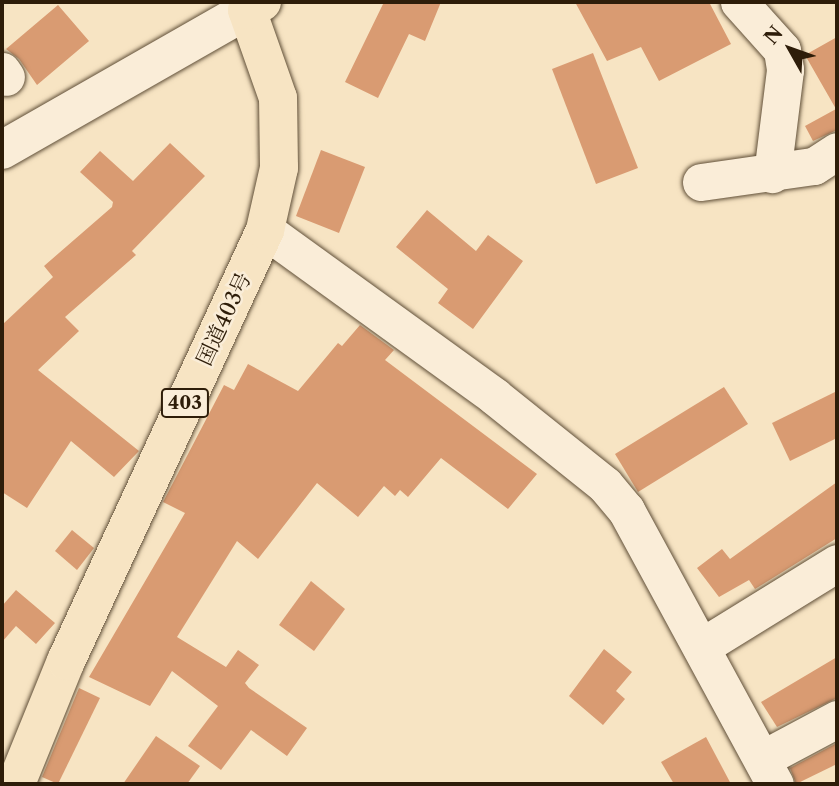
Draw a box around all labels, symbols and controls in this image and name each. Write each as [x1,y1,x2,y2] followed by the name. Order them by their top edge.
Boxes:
[755,14,825,84] north arrow
[759,21,788,49] text: N
[191,268,257,370] street label: 国道403号
[160,388,210,418] road number: 403

